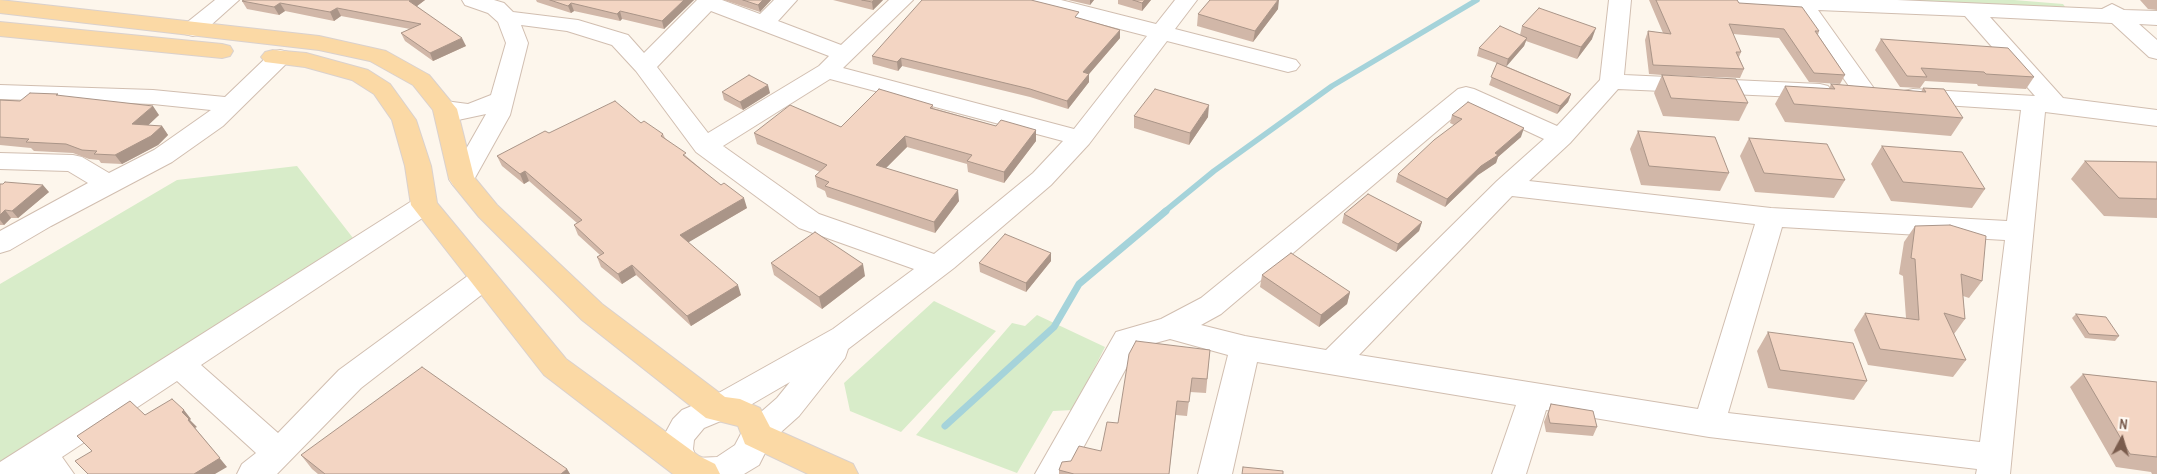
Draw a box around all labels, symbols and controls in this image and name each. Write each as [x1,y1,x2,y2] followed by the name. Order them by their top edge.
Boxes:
[2097,414,2147,464] north arrow
[2118,415,2129,433] text: N

